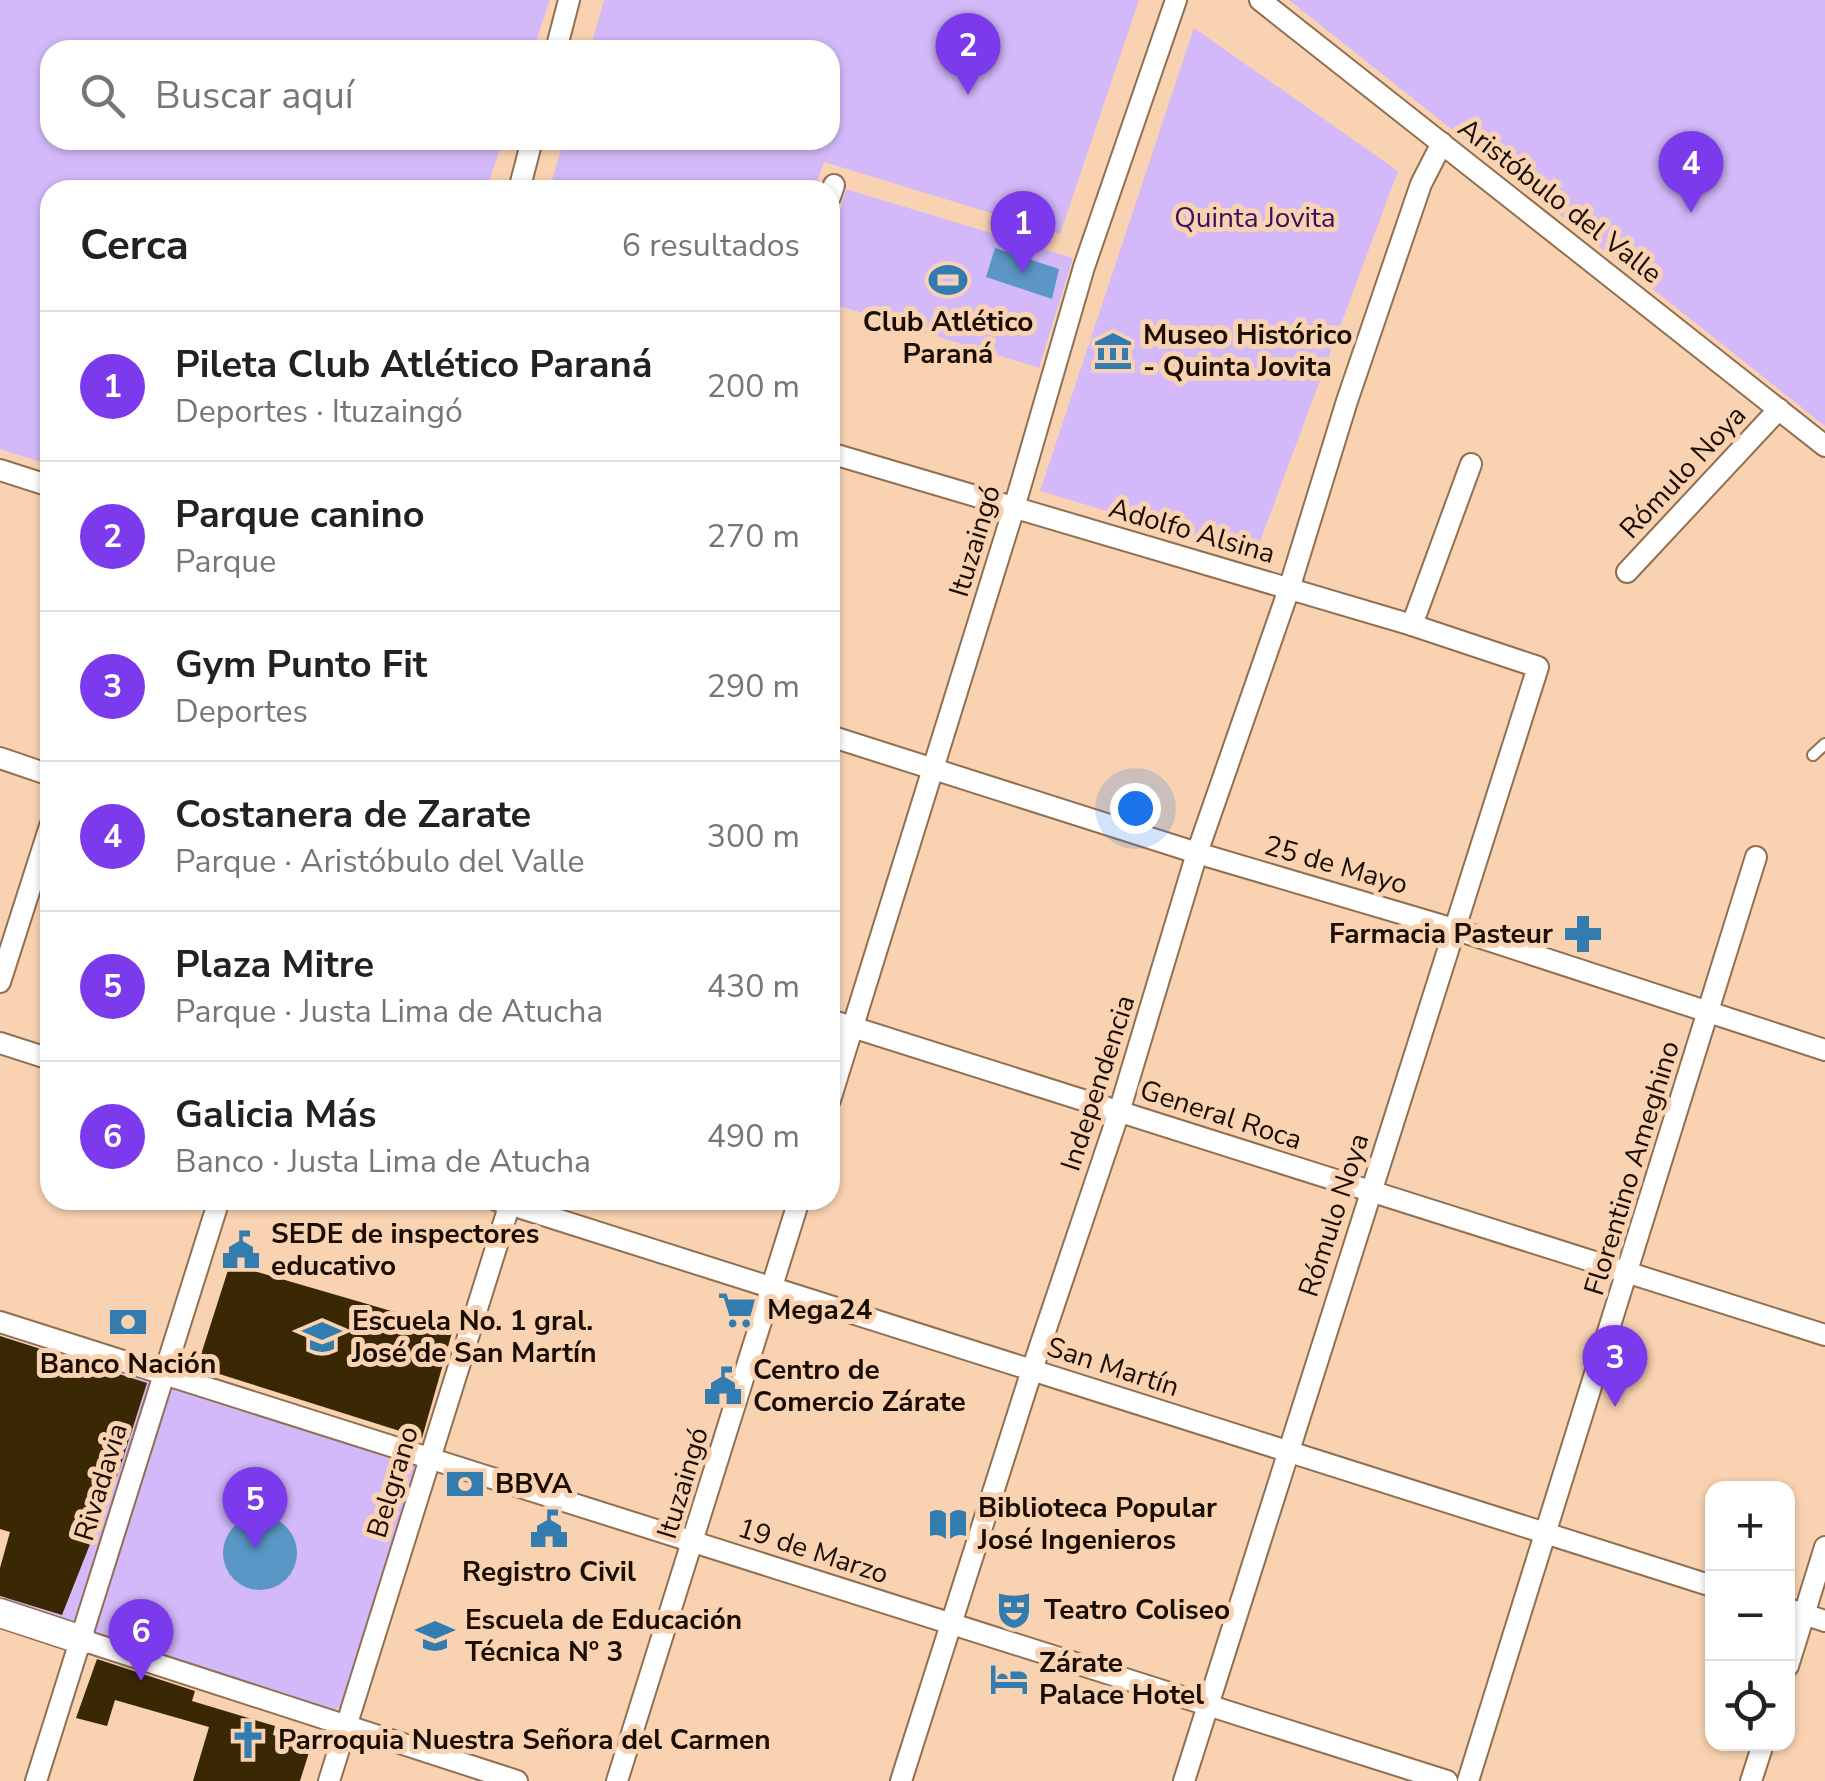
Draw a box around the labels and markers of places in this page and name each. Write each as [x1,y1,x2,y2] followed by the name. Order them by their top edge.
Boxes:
[936,12,1000,95] pin: 2
[1658,130,1724,213] pin: 4
[990,190,1056,273] pin: 1
[927,259,969,301] sports icon: Club Atlético Paraná
[863,303,1033,373] place label: Club Atlético Paraná
[1143,316,1352,386] place label: Museo Histórico - Quinta Jovita
[1092,330,1134,372] museum icon: Museo Histórico - Quinta Jovita
[1562,913,1604,955] pharmacy icon: Farmacia Pasteur
[1329,915,1553,953] place label: Farmacia Pasteur
[271,1215,539,1285] place label: SEDE de inspectores educativo
[220,1229,262,1271] public building icon: SEDE de inspectores educativo
[716,1289,758,1331] supermarket icon: Mega24
[767,1291,873,1329] place label: Mega24
[107,1301,149,1343] bank icon: Banco Nación
[351,1302,597,1372] place label: Escuela No. 1 gral. José de San Martín
[301,1316,343,1358] school or university icon: Escuela No. 1 gral. José de San Martín
[1582,1324,1648,1407] pin: 3
[40,1345,216,1383] place label: Banco Nación
[753,1351,966,1421] place label: Centro de Comercio Zárate
[702,1365,744,1407] public building icon: Centro de Comercio Zárate
[444,1463,486,1505] bank icon: BBVA
[495,1465,573,1503] place label: BBVA
[222,1466,288,1549] pin: 5
[977,1489,1217,1559] place label: Biblioteca Popular José Ingenieros
[927,1503,969,1545] library icon: Biblioteca Popular José Ingenieros
[528,1508,570,1550] public building icon: Registro Civil
[462,1553,636,1591] place label: Registro Civil
[993,1589,1035,1631] theatre icon: Teatro Coliseo
[1044,1591,1230,1629] place label: Teatro Coliseo
[108,1598,174,1681] pin: 6
[465,1601,742,1671] place label: Escuela de Educación Técnica Nº 3
[414,1615,456,1657] school or university icon: Escuela de Educación Técnica Nº 3
[1039,1644,1204,1714] place label: Zárate Palace Hotel
[988,1658,1030,1700] hotel icon: Zárate Palace Hotel
[227,1719,269,1761] church icon: Parroquia Nuestra Señora del Carmen
[278,1721,771,1759] place label: Parroquia Nuestra Señora del Carmen

